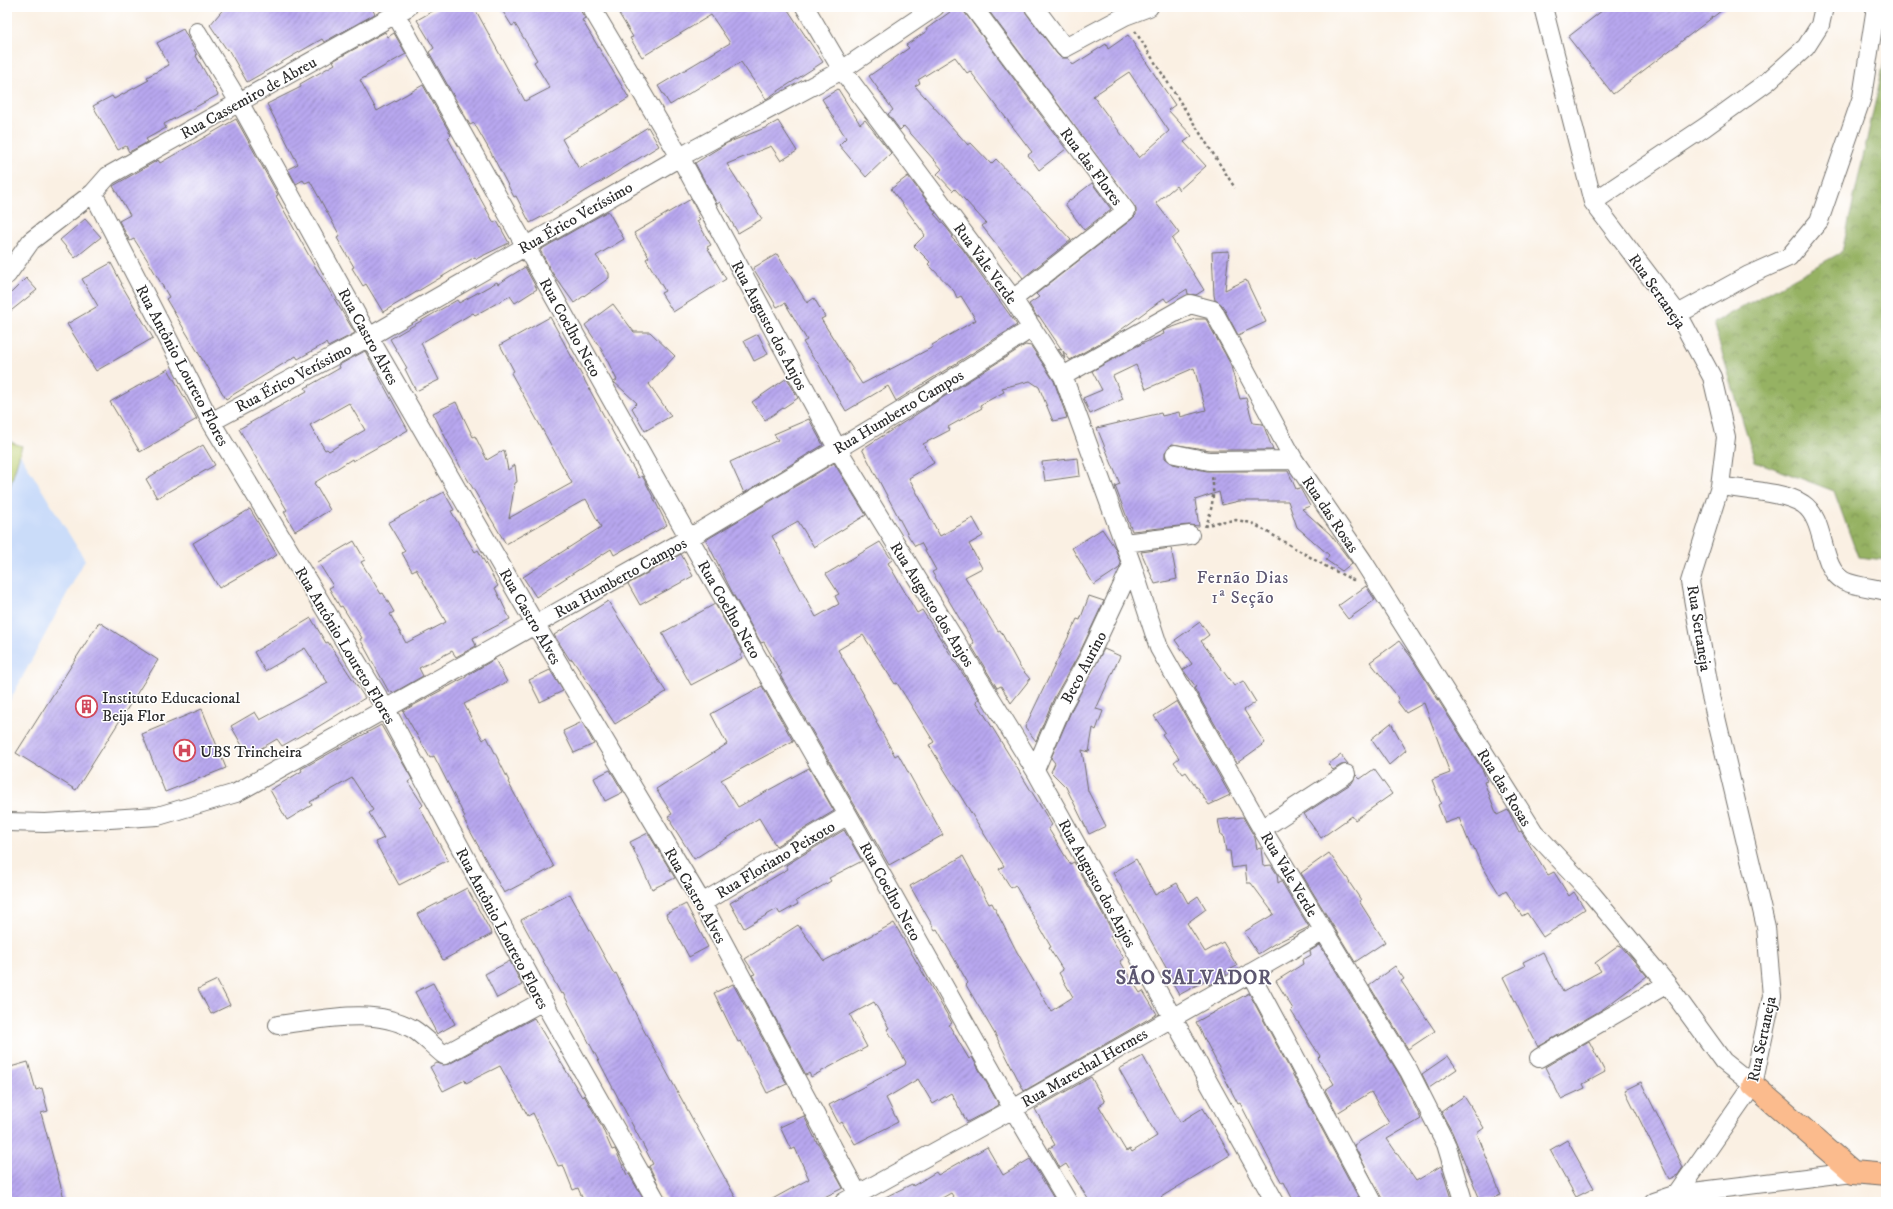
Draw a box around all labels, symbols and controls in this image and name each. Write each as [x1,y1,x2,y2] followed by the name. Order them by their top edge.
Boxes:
[177,52,320,144] street label: Rua Cassemiro de Abreu
[1055,124,1127,210] street label: Rua das Flores
[515,177,636,259] street label: Rua Érico Veríssimo
[949,219,1022,308] street label: Rua Vale Verde
[1624,250,1690,333] street label: Rua Sertaneja
[727,257,812,394] street label: Rua Augusto dos Anjos
[535,274,606,381] street label: Rua Coelho Neto
[131,281,233,450] street label: Rua Antônio Loureto Flores
[333,285,403,388] street label: Rua Castro Alves
[232,339,355,417] street label: Rua Érico Veríssimo
[830,365,967,459] street label: Rua Humberto Campos
[1297,472,1363,557] street label: Rua das Rosas
[551,533,690,623] street label: Rua Humberto Campos
[886,538,979,671] street label: Rua Augusto dos Anjos
[693,557,765,662] street label: Rua Coelho Neto
[290,563,400,728] street label: Rua Antônio Loureto Flores
[495,565,566,668] street label: Rua Castro Alves
[1197,567,1289,609] district label: Fernão Dias 1ª Seção
[1682,584,1716,673] street label: Rua Sertaneja
[1057,628,1111,707] street label: Beco Aurino
[102,688,240,726] place label: Instituto Educacional Beija Flor
[74,693,100,719] building icon: Instituto Educacional Beija Flor
[171,738,197,764] hospital icon: UBS Trincheira
[200,742,302,762] place label: UBS Trincheira
[1472,745,1536,830] street label: Rua das Rosas
[712,816,839,903] street label: Rua Floriano Peixoto
[1054,816,1141,951] street label: Rua Augusto dos Anjos
[1256,828,1323,921] street label: Rua Vale Verde
[855,838,926,945] street label: Rua Coelho Neto
[451,844,553,1013] street label: Rua Antônio Loureto Flores
[660,844,731,947] street label: Rua Castro Alves
[1116,965,1272,991] district label: SÃO SALVADOR
[1743,994,1781,1084] street label: Rua Sertaneja
[1018,1024,1151,1112] street label: Rua Marechal Hermes

